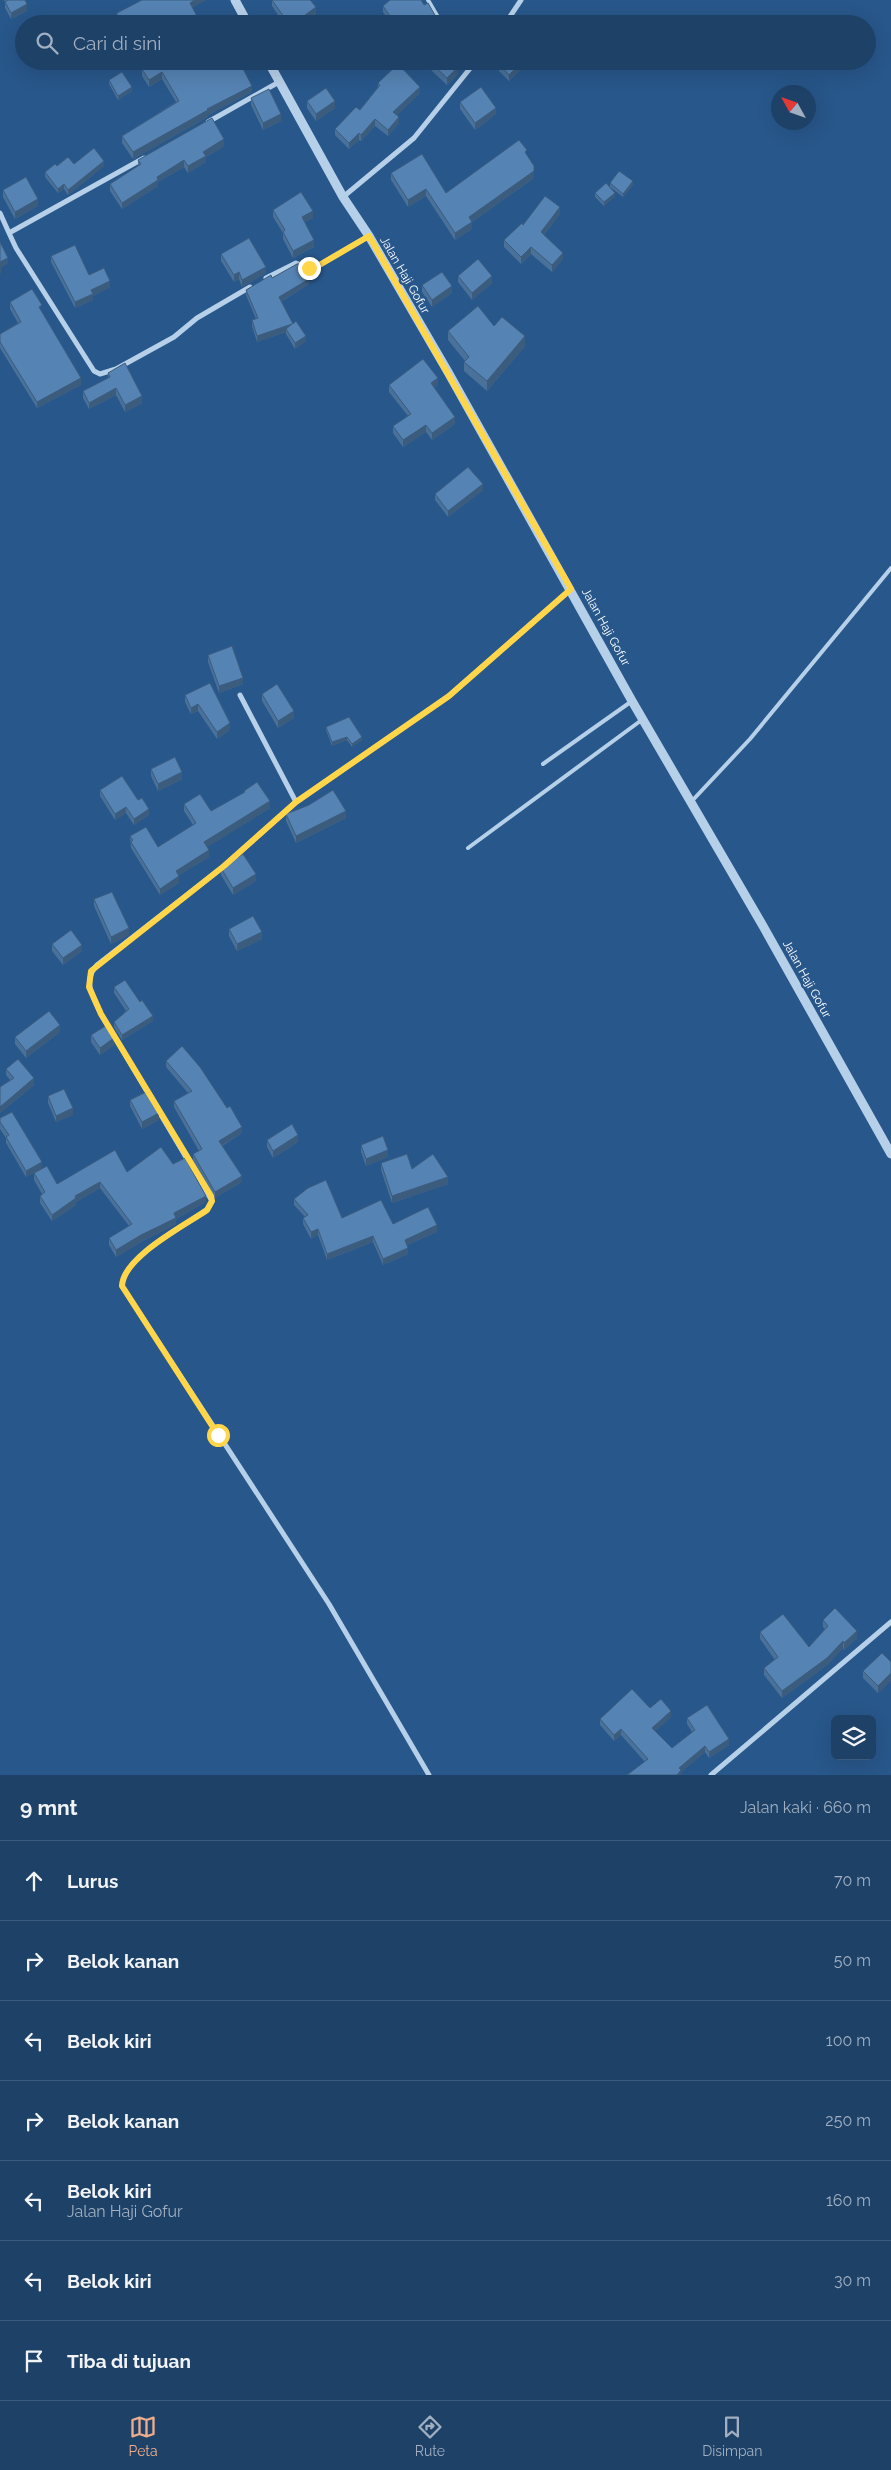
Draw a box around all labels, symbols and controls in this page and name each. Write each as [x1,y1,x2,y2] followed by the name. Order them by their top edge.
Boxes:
[15,15,876,70] search box
[33,29,61,57] icon: search
[73,32,161,54] text: Cari di sini
[771,85,816,130] north arrow
[377,234,433,317] street label: Jalan Haji Gofur
[298,257,321,280] route end
[579,586,634,669] street label: Jalan Haji Gofur
[780,938,835,1021] street label: Jalan Haji Gofur
[207,1424,230,1447] route start
[831,1715,876,1760] map controls
[831,1715,876,1760] button: layers
[20,1795,78,1820] text: 9 mnt
[740,1798,871,1817] text: Jalan kaki · 660 m
[20,1867,48,1895] icon: ahead
[67,1870,118,1892] text: Lurus
[834,1871,871,1890] text: 70 m
[20,1947,48,1975] icon: right
[67,1950,179,1972] text: Belok kanan
[834,1951,871,1970] text: 50 m
[20,2027,48,2055] icon: left
[67,2030,152,2052] text: Belok kiri
[826,2031,871,2050] text: 100 m
[20,2107,48,2135] icon: right
[67,2110,179,2132] text: Belok kanan
[825,2111,871,2130] text: 250 m
[67,2180,152,2202] text: Belok kiri
[20,2187,48,2215] icon: left
[826,2191,871,2210] text: 160 m
[67,2202,183,2221] text: Jalan Haji Gofur
[20,2267,48,2295] icon: left
[67,2270,152,2292] text: Belok kiri
[834,2271,871,2290] text: 30 m
[20,2347,48,2375] icon: arrive
[67,2350,191,2372] text: Tiba di tujuan
[129,2413,158,2459] tab: Peta
[415,2413,445,2459] tab: Rute
[702,2413,762,2459] tab: Disimpan

